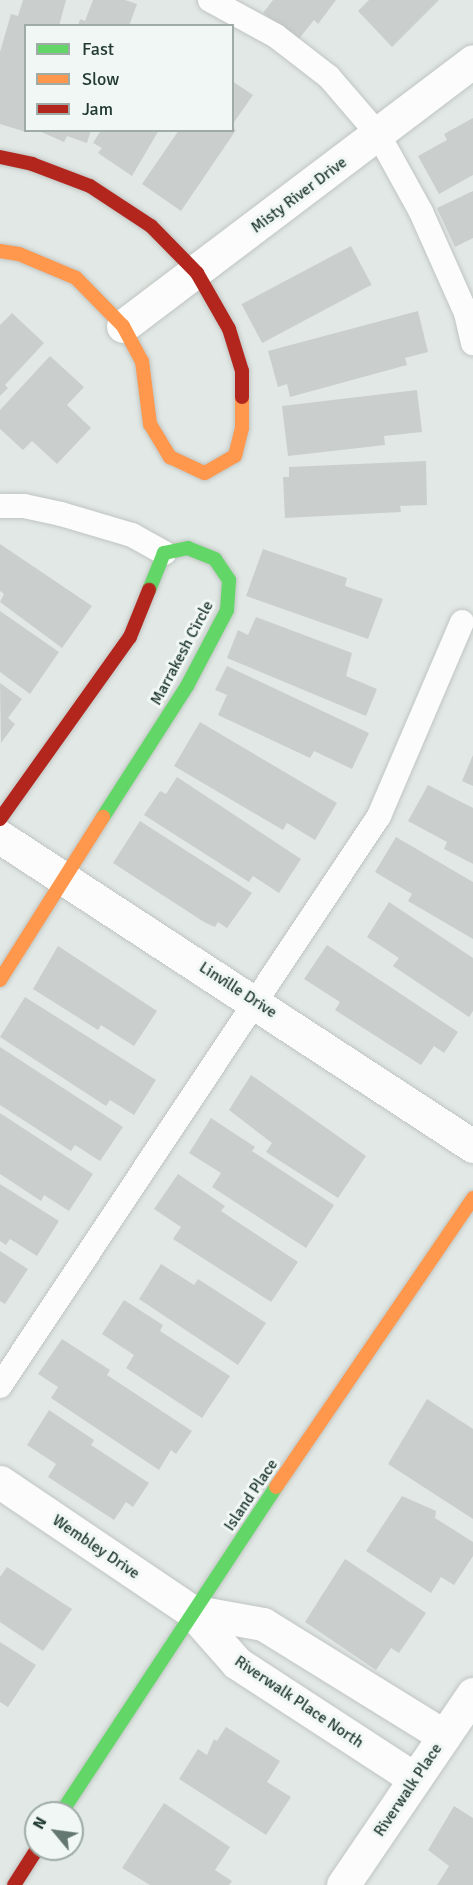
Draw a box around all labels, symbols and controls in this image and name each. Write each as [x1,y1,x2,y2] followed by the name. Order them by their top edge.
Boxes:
[24,24,234,132] legend
[82,38,114,60] text: Fast
[82,68,119,90] text: Slow
[82,98,113,120] text: Jam
[247,153,351,237] street label: Misty River Drive
[146,598,218,708] street label: Marrakesh Circle
[196,958,280,1022] street label: Linville Drive
[220,1455,282,1535] street label: Island Place
[49,1511,143,1583] street label: Wembley Drive
[231,1652,367,1752] street label: Riverwalk Place North
[370,1740,446,1840] street label: Riverwalk Place
[24,1801,84,1861] north arrow
[29,1814,51,1833] text: N

